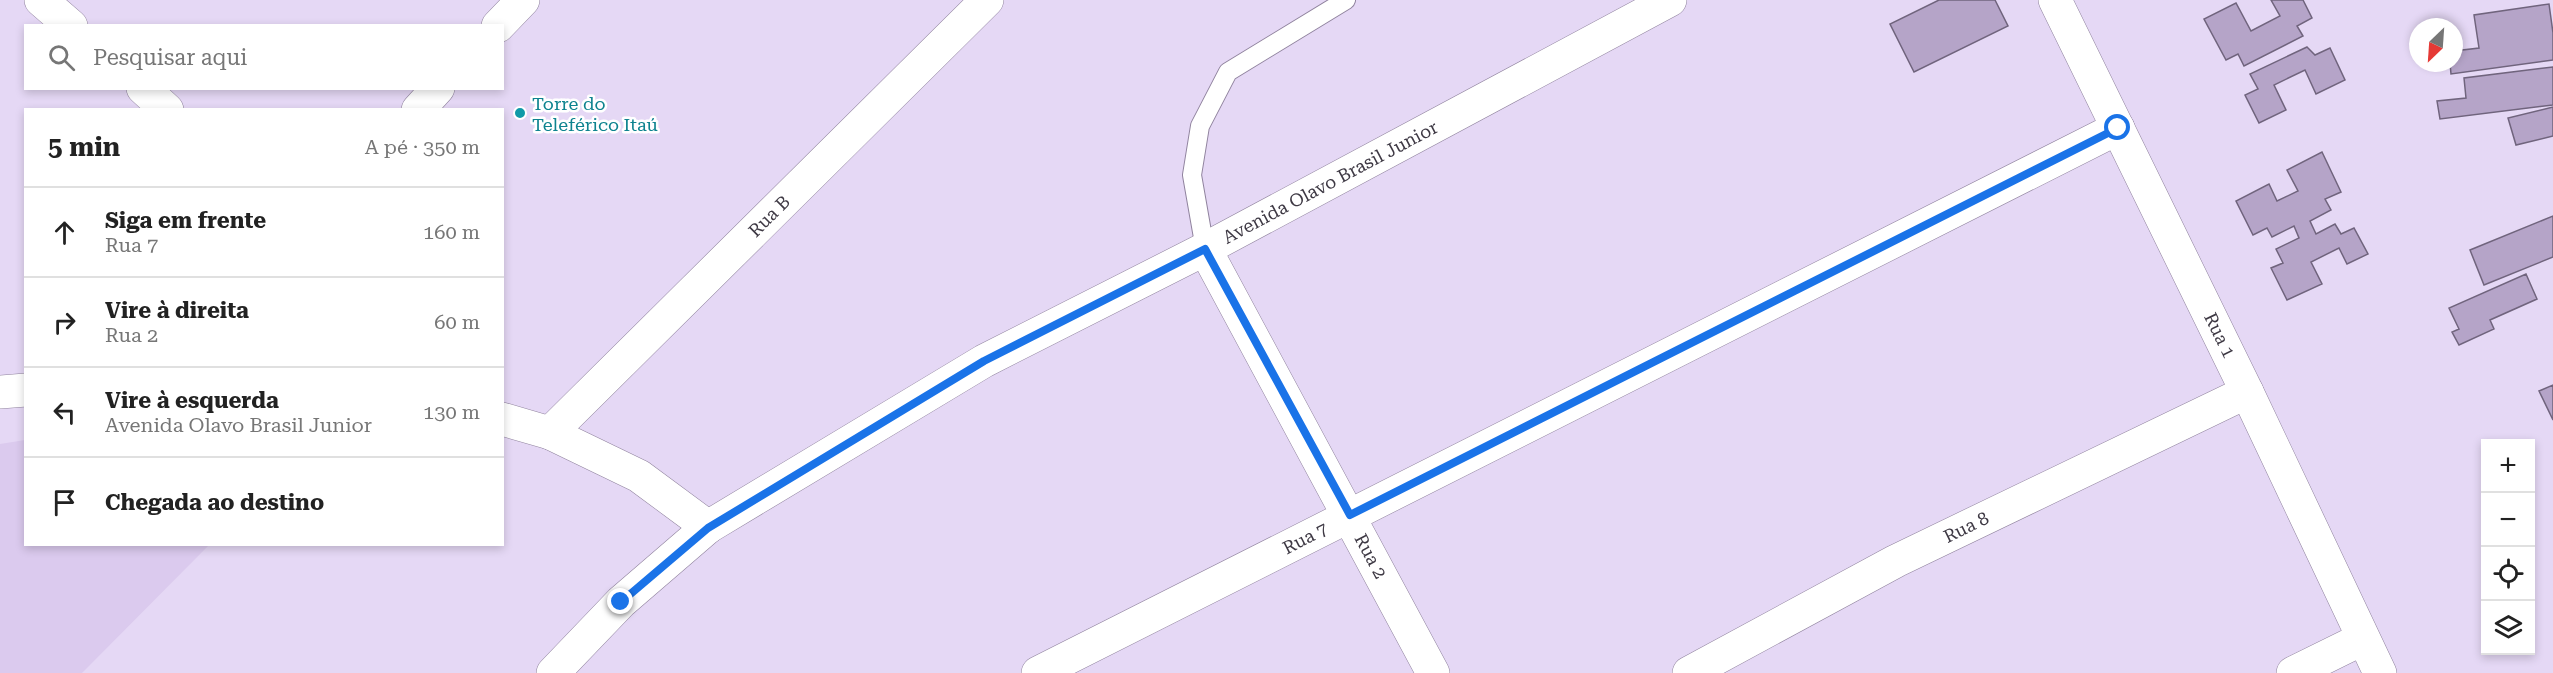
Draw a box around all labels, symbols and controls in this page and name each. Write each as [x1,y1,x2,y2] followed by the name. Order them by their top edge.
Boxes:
[2409,18,2463,72] north arrow
[24,24,504,90] search box
[45,41,78,74] icon: search
[93,45,247,70] text: Pesquisar aqui
[532,93,658,135] place label: Torre do Teleférico Itaú
[513,106,527,120] marker: Torre do Teleférico Itaú
[2104,114,2130,140] route start
[1219,116,1441,248] street label: Avenida Olavo Brasil Junior
[48,132,120,162] text: 5 min
[365,135,480,159] text: A pé · 350 m
[744,191,794,241] street label: Rua B
[105,208,266,233] text: Siga em frente
[48,216,81,249] icon: ahead
[423,220,480,244] text: 160 m
[105,233,158,257] text: Rua 7
[105,298,249,323] text: Vire à direita
[48,306,81,339] icon: right
[2200,309,2240,361] street label: Rua 1
[434,310,480,334] text: 60 m
[105,323,158,347] text: Rua 2
[105,388,279,413] text: Vire à esquerda
[48,396,81,429] icon: left
[423,400,480,424] text: 130 m
[105,413,372,437] text: Avenida Olavo Brasil Junior
[2481,439,2535,655] map controls
[2481,439,2535,493] button: +
[48,486,81,519] icon: arrive
[105,490,324,515] text: Chegada ao destino
[2481,493,2535,547] button: −
[1940,507,1992,547] street label: Rua 8
[1279,518,1331,558] street label: Rua 7
[1351,530,1391,582] street label: Rua 2
[2481,547,2535,601] button: locate
[607,588,633,614] route end
[2481,601,2535,655] button: layers

